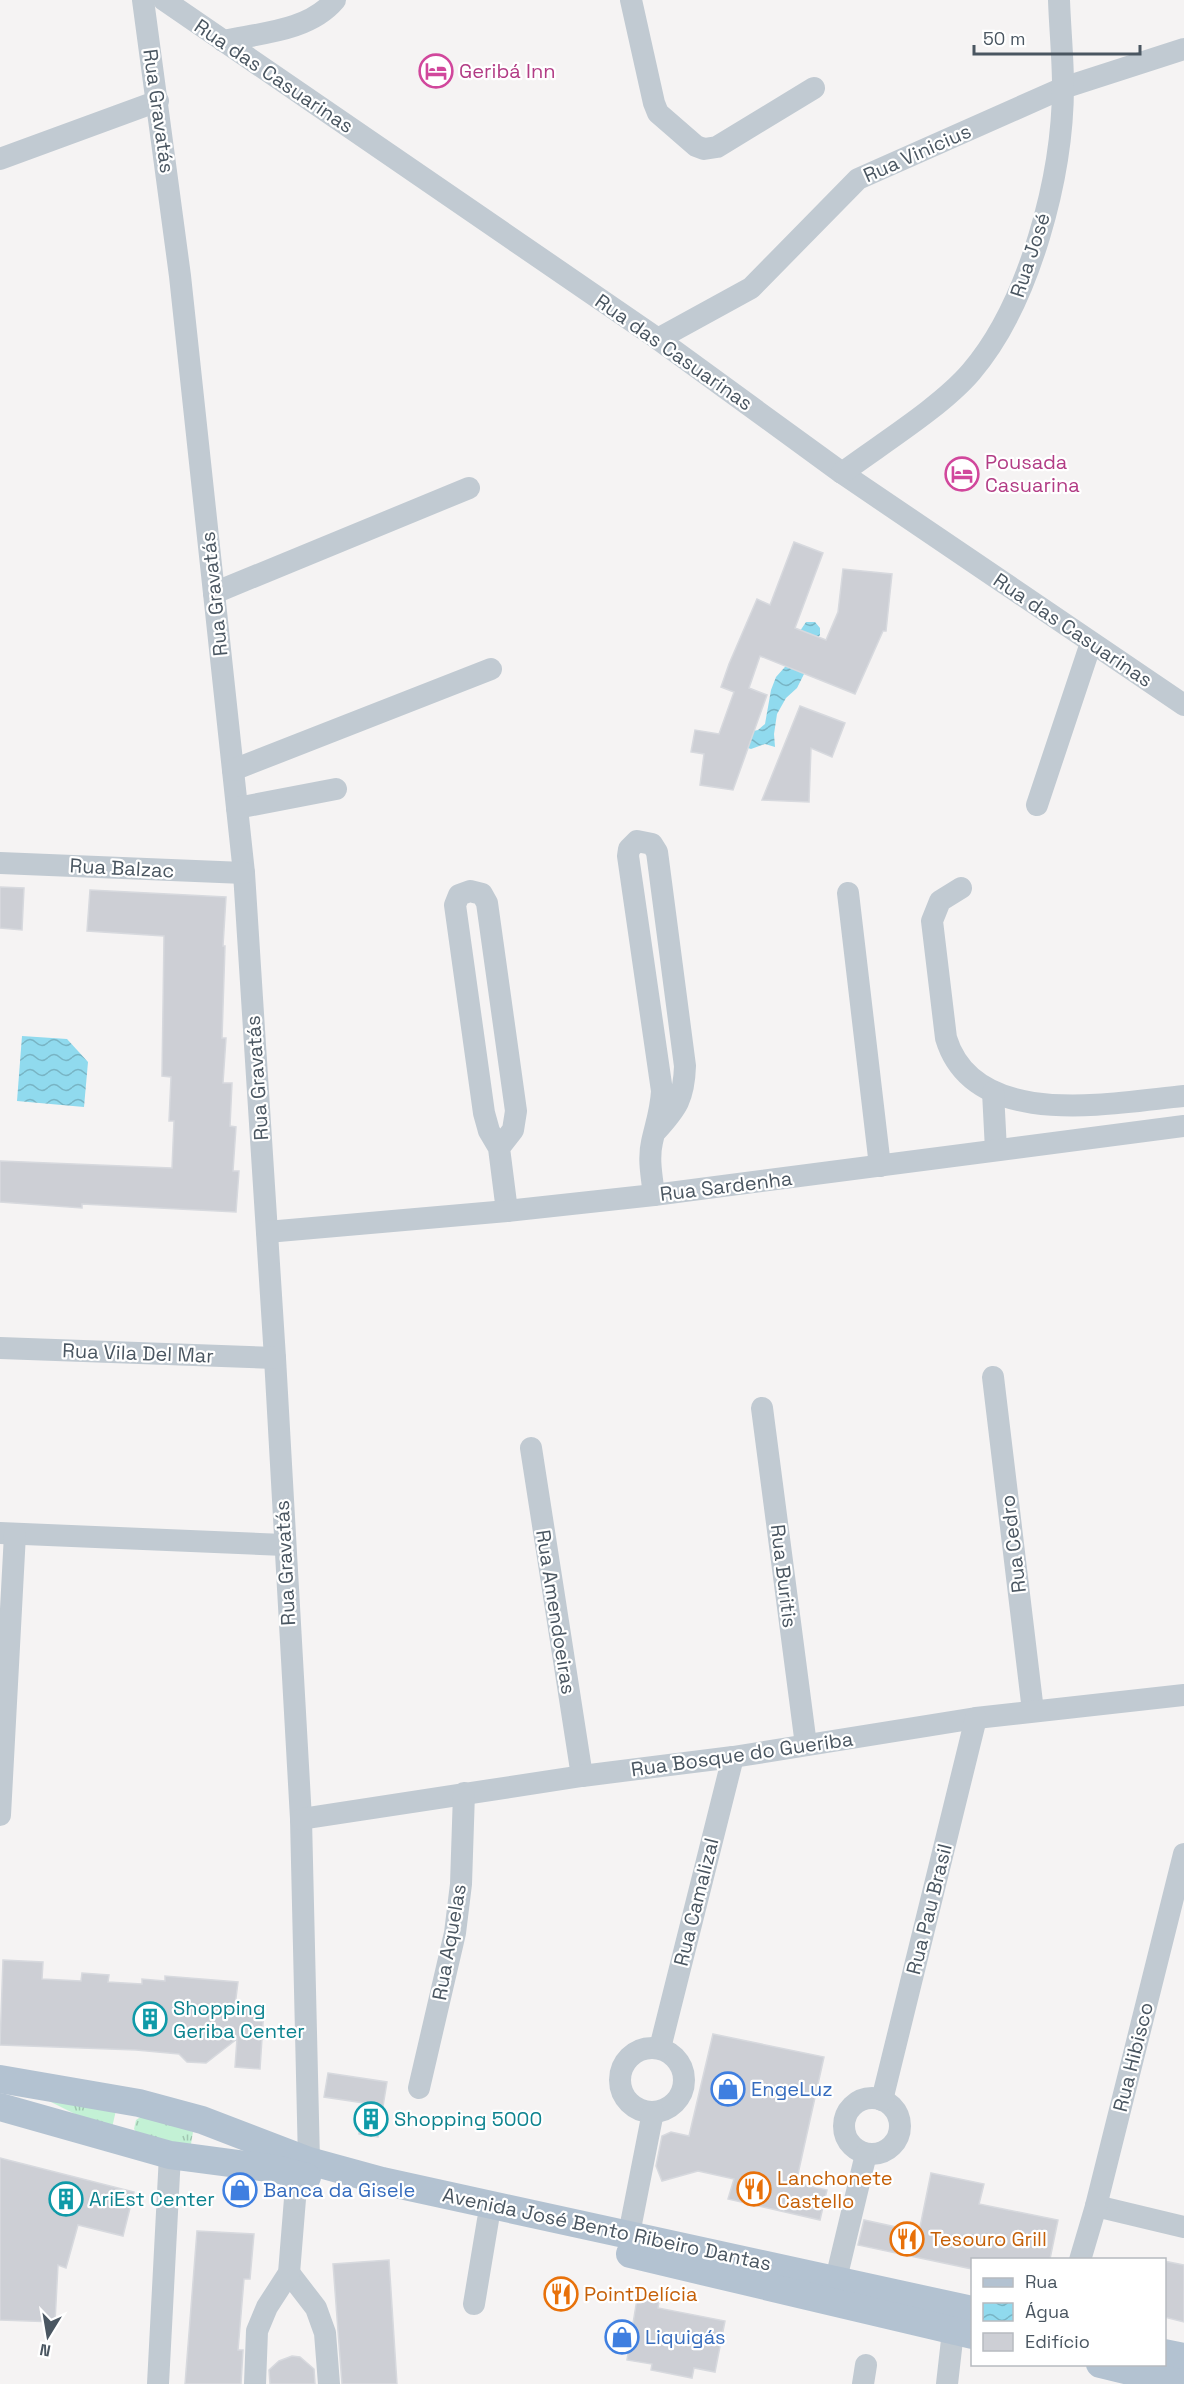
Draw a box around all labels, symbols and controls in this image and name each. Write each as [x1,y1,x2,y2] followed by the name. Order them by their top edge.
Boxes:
[189,13,359,139] street label: Rua das Casuarinas
[974,18,1140,56] scale bar
[983,27,1025,50] text: 50 m
[137,47,181,175] street label: Rua Gravatás
[418,53,454,89] hotel icon: Geribá Inn
[459,58,555,84] place label: Geribá Inn
[859,118,975,188] street label: Rua Vinicius
[1004,209,1056,301] street label: Rua José
[590,288,758,416] street label: Rua das Casuarinas
[985,449,1080,498] place label: Pousada Casuarina
[944,456,980,492] hotel icon: Pousada Casuarina
[195,530,233,658] street label: Rua Gravatás
[988,567,1158,693] street label: Rua das Casuarinas
[69,852,175,884] street label: Rua Balzac
[240,1015,274,1141] street label: Rua Gravatás
[658,1165,794,1207] street label: Rua Sardenha
[62,1337,214,1369] street label: Rua Vila Del Mar
[994,1493,1032,1595] street label: Rua Cedro
[269,1500,301,1626] street label: Rua Gravatás
[765,1523,803,1629] street label: Rua Buritis
[530,1528,582,1696] street label: Rua Amendoeiras
[629,1726,855,1782] street label: Rua Bosque do Gueriba
[668,1835,724,1969] street label: Rua Camalizal
[900,1841,958,1977] street label: Rua Pau Brasil
[426,1882,472,2002] street label: Rua Aquelas
[173,1995,305,2044] place label: Shopping Geriba Center
[1107,1999,1159,2115] street label: Rua Hibisco
[132,2001,168,2037] building icon: Shopping Geriba Center
[710,2071,746,2107] shop icon: EngeLuz
[751,2076,833,2102] place label: EngeLuz
[353,2101,389,2137] building icon: Shopping 5000
[394,2106,542,2132] place label: Shopping 5000
[777,2165,893,2214] place label: Lanchonete Castello
[736,2171,772,2207] restaurant icon: Lanchonete Castello
[222,2172,258,2208] shop icon: Banca da Gisele
[263,2177,415,2203] place label: Banca da Gisele
[48,2181,84,2217] building icon: AriEst Center
[440,2181,774,2277] street label: Avenida José Bento Ribeiro Dantas
[89,2186,215,2212] place label: AriEst Center
[889,2221,925,2257] restaurant icon: Tesouro Grill
[930,2226,1047,2252] place label: Tesouro Grill
[971,2258,1166,2366] legend
[1025,2270,1058,2293] text: Rua
[543,2276,579,2312] restaurant icon: PointDelícia
[584,2281,697,2307] place label: PointDelícia
[1025,2300,1069,2323] text: Água
[18,2306,78,2366] north arrow
[604,2319,640,2355] shop icon: Liquigás
[645,2324,726,2350] place label: Liquigás
[1025,2330,1090,2353] text: Edifício
[38,2339,53,2362] text: N

